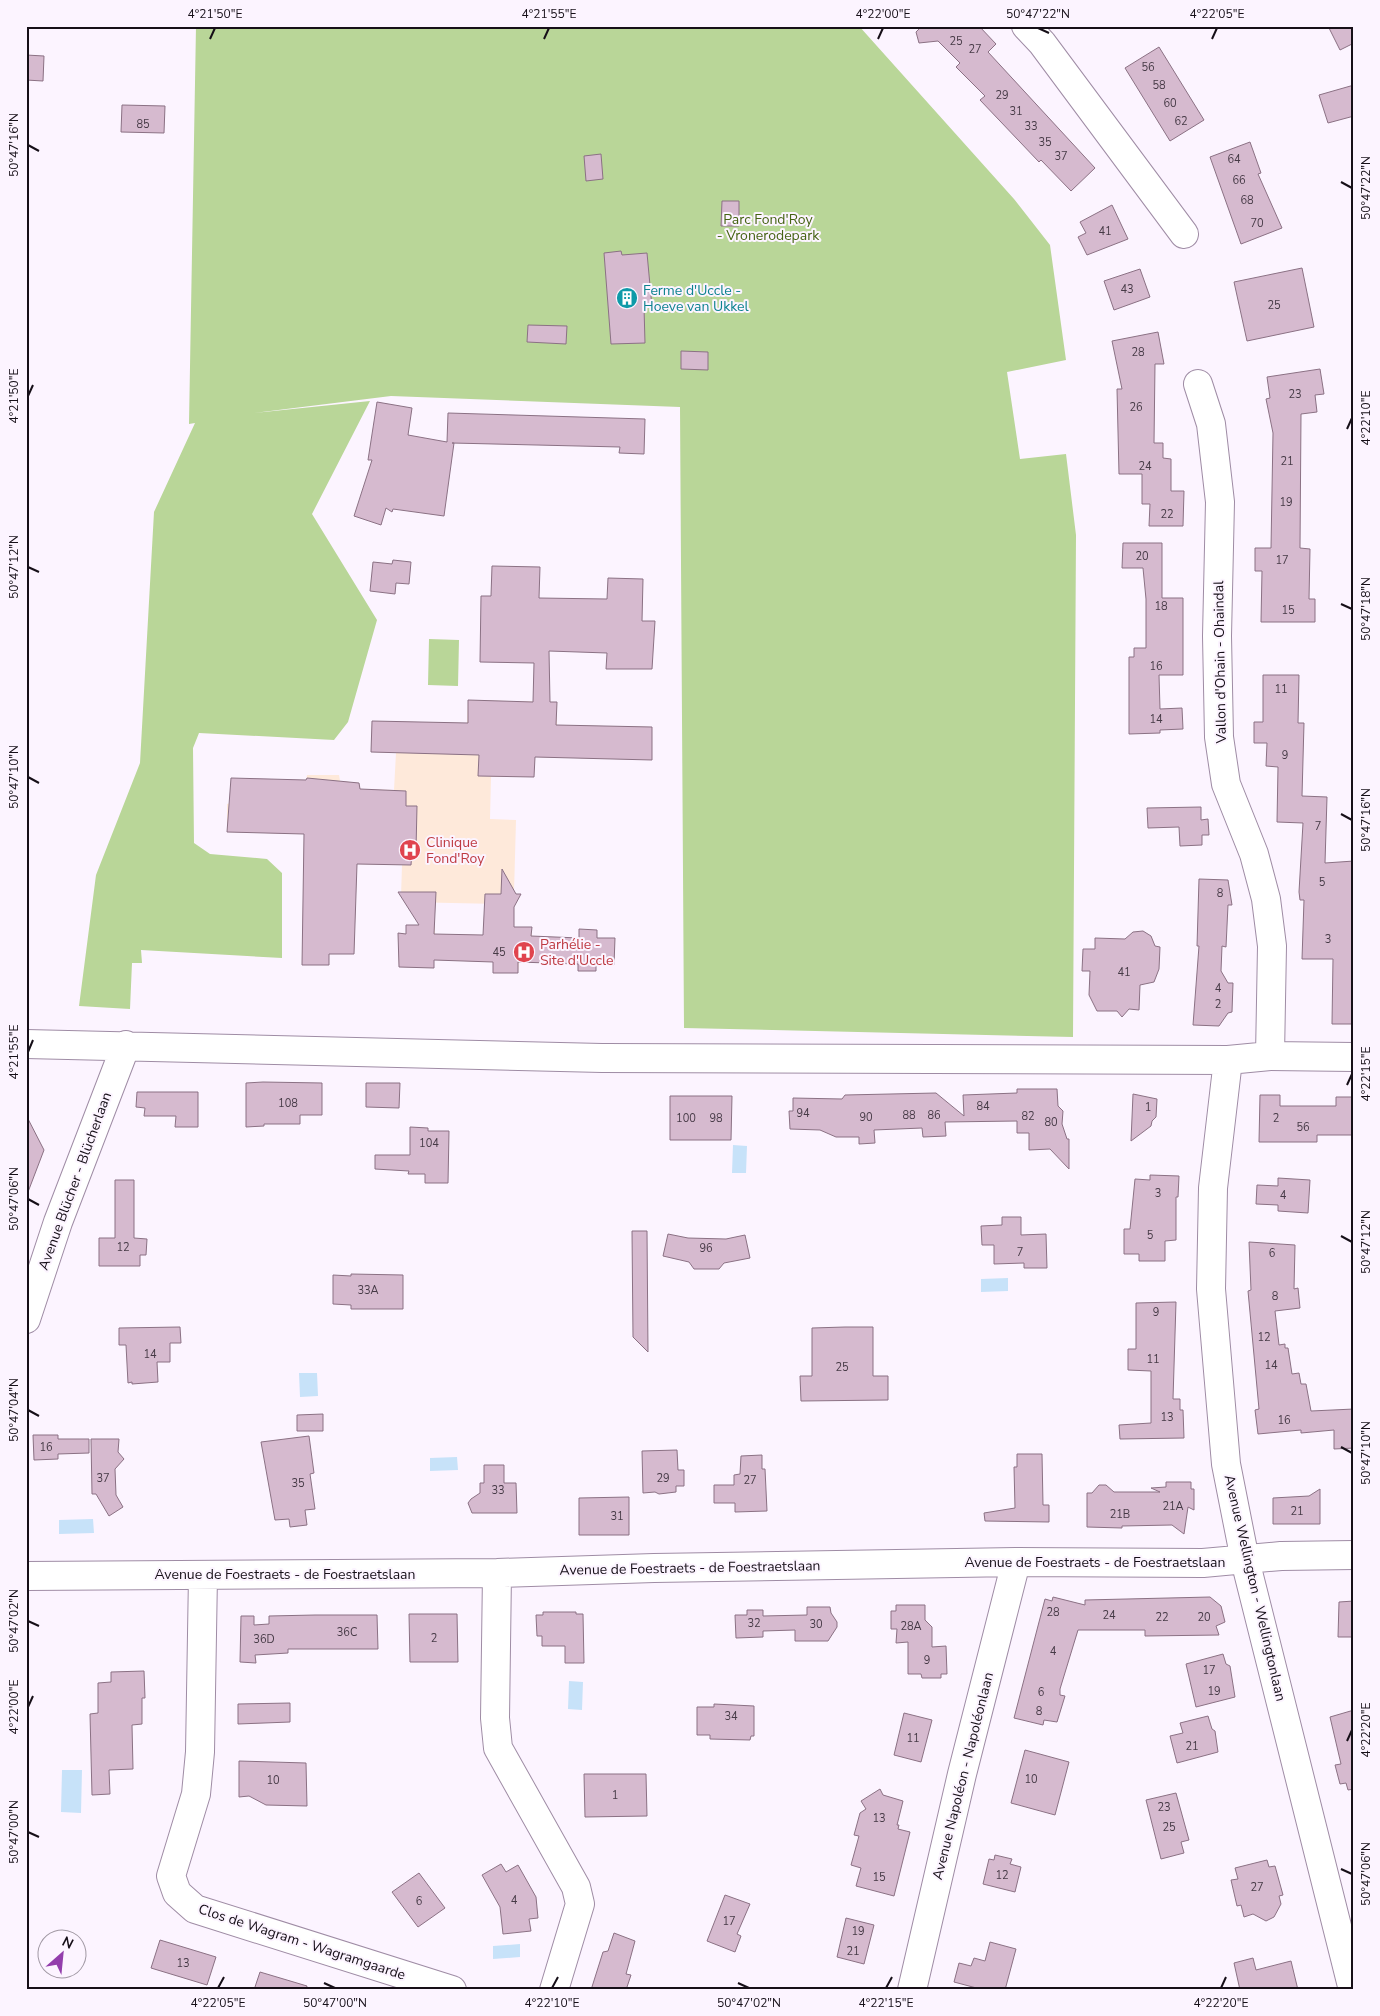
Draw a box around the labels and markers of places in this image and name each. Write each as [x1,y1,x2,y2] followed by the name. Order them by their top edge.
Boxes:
[643,281,749,316] place label: Ferme d'Uccle - Hoeve van Ukkel
[615,286,639,310] building icon: Ferme d'Uccle - Hoeve van Ukkel
[426,833,485,868] place label: Clinique Fond'Roy
[398,838,422,862] hospital icon: Clinique Fond'Roy
[540,935,614,970] place label: Parhélie - Site d'Uccle
[512,940,536,964] hospital icon: Parhélie - Site d'Uccle

